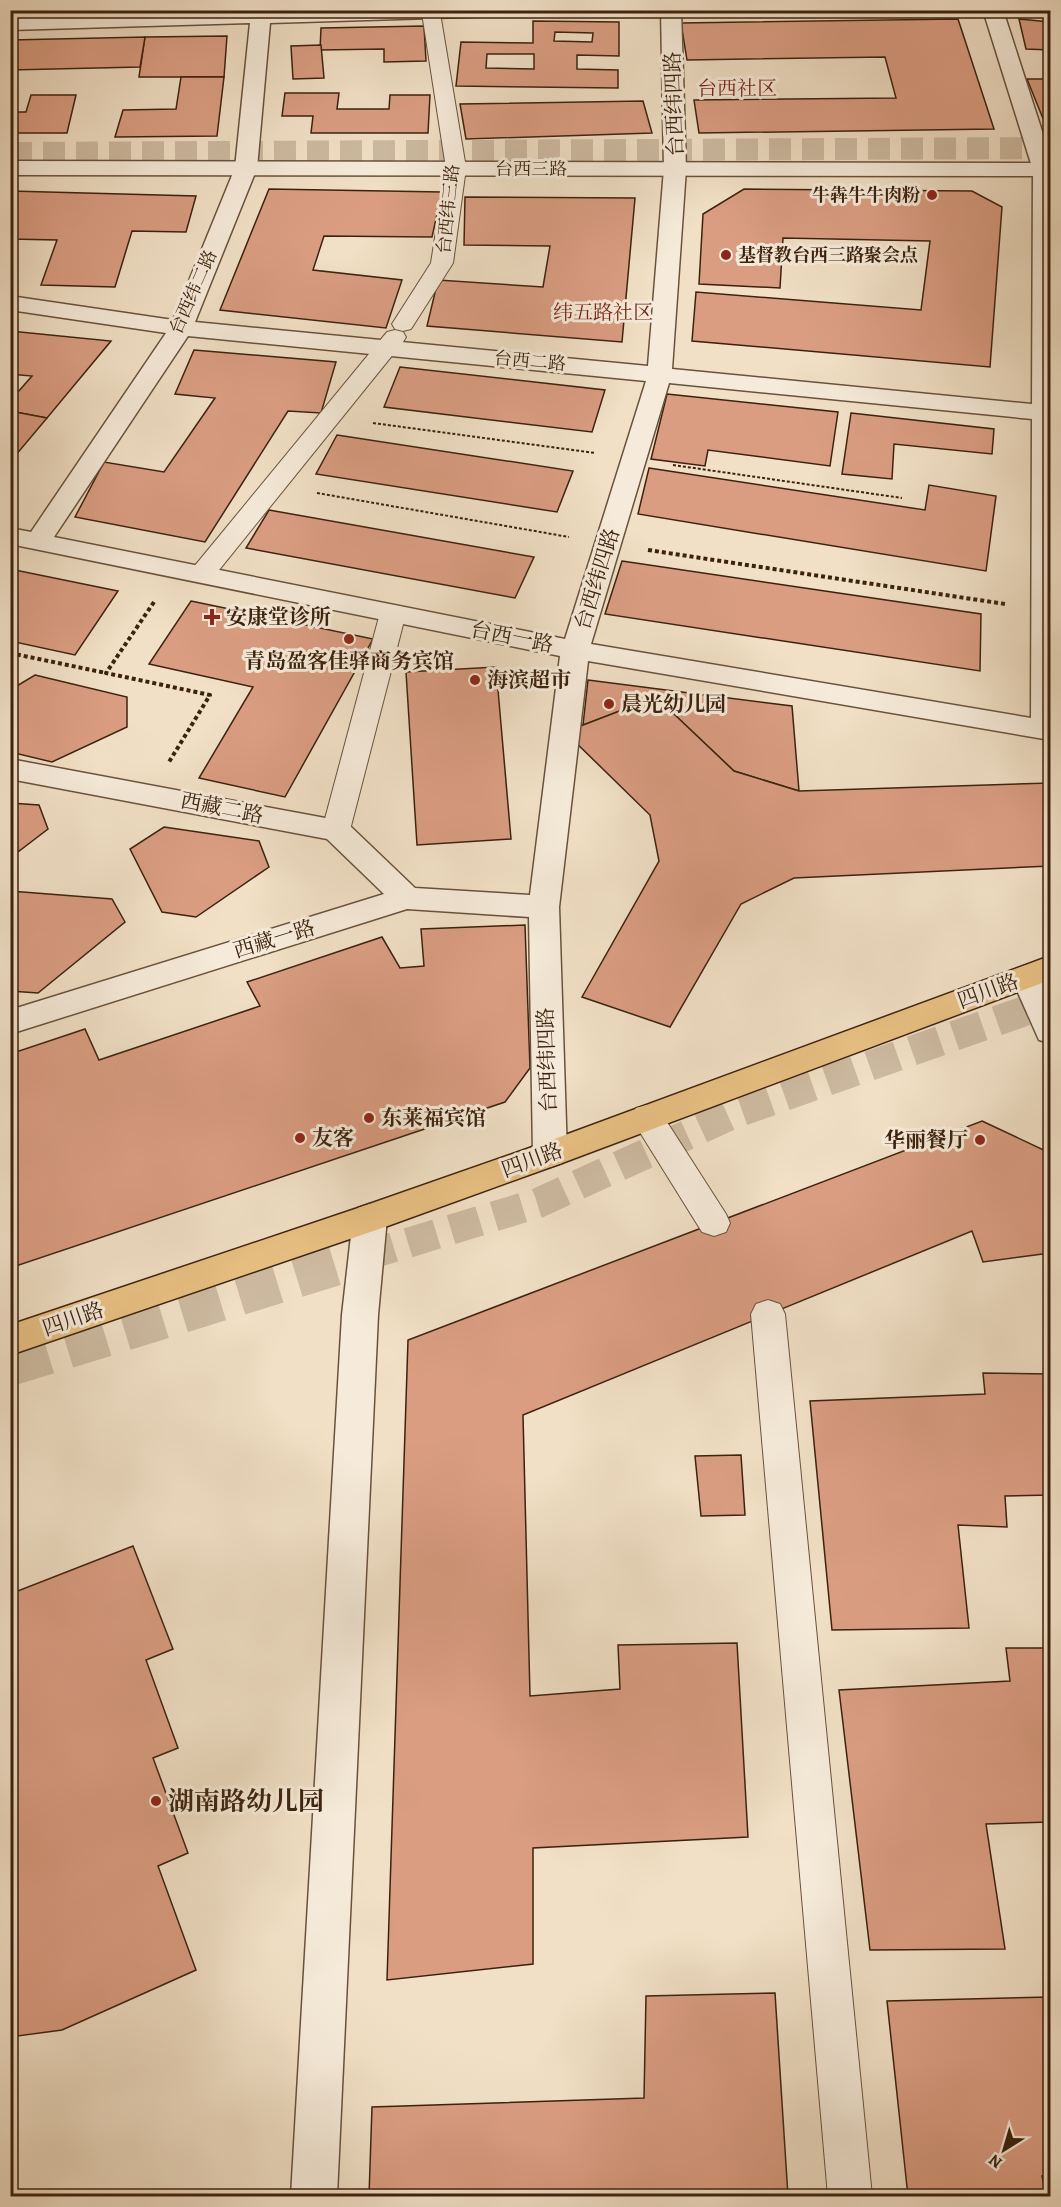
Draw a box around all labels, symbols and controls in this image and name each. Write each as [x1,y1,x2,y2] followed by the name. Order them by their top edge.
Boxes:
[658,51,690,157] street label: 台西纬四路
[697,75,777,102] district label: 台西社区
[495,157,567,181] street label: 台西三路
[431,163,465,255] street label: 台西纬三路
[812,183,920,207] place label: 牛犇牛牛肉粉
[925,188,939,202] marker: 牛犇牛牛肉粉
[738,243,918,267] place label: 基督教台西三路聚会点
[164,246,222,338] street label: 台西纬二路
[719,248,733,262] marker: 基督教台西三路聚会点
[553,299,653,326] district label: 纬五路社区
[493,346,567,376] street label: 台西二路
[568,525,626,633] street label: 台西纬四路
[226,603,331,631] place label: 安康堂诊所
[203,608,221,626] marker: 安康堂诊所
[468,615,556,659] street label: 台西一路
[342,632,356,646] marker: 青岛盈客佳驿商务宾馆
[244,647,454,675] place label: 青岛盈客佳驿商务宾馆
[487,666,571,694] place label: 海滨超市
[468,673,482,687] marker: 海滨超市
[621,690,726,718] place label: 晨光幼儿园
[602,697,616,711] marker: 晨光幼儿园
[178,786,266,830] street label: 西藏二路
[230,913,318,965] street label: 西藏一路
[954,967,1022,1015] street label: 四川路
[531,1007,563,1113] street label: 台西纬四路
[381,1104,486,1132] place label: 东莱福宾馆
[362,1111,376,1125] marker: 东莱福宾馆
[312,1124,354,1152] place label: 友客
[884,1126,968,1154] place label: 华丽餐厅
[293,1131,307,1145] marker: 友客
[973,1133,987,1147] marker: 华丽餐厅
[498,1136,566,1184] street label: 四川路
[39,1296,107,1342] street label: 四川路
[168,1784,324,1819] place label: 湖南路幼儿园
[149,1794,163,1808] marker: 湖南路幼儿园
[974,2120,1034,2180] north arrow
[984,2149,1007,2173] text: N

